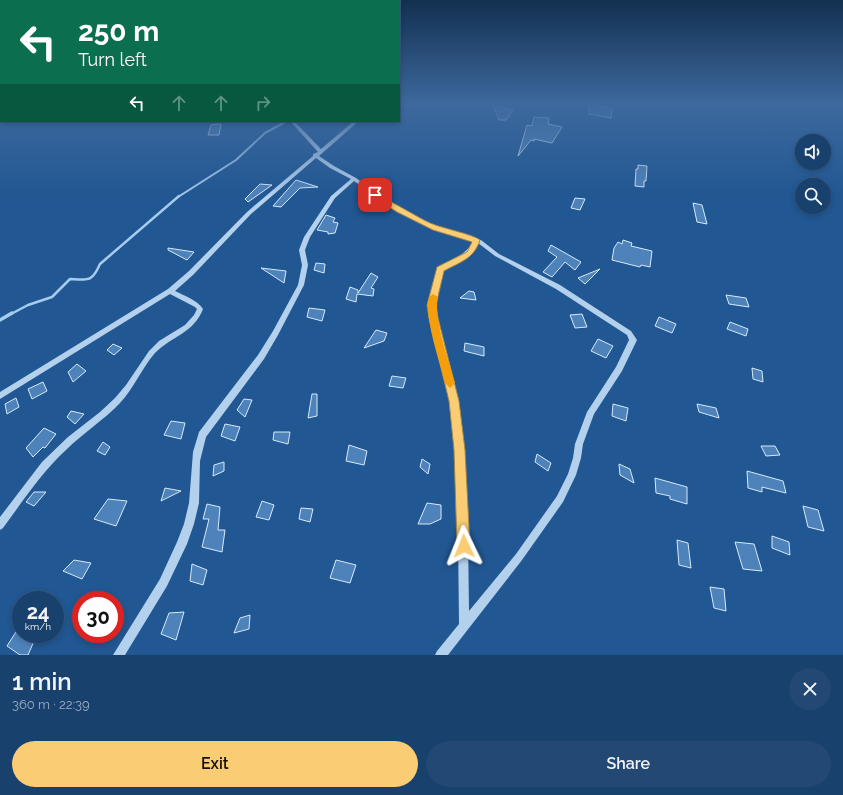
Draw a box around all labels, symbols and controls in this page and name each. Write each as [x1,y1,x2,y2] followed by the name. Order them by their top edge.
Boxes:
[78,15,159,48] text: 250 m
[12,16,64,68] icon: left
[78,49,147,70] text: Turn left
[126,92,148,114] icon: left
[168,92,190,114] icon: ahead
[210,92,232,114] icon: ahead
[252,92,274,114] icon: right
[795,134,831,214] map controls
[795,134,831,170] button: sound
[358,178,392,212] pin
[795,178,831,214] button: search
[364,184,386,206] icon: arrive
[443,525,485,567] position arrow
[72,591,124,643] speed limit sign: 30
[27,600,49,624] text: 24
[25,621,51,632] text: km/h
[12,667,72,696] text: 1 min
[789,668,831,710] button: close
[12,697,90,712] text: 360 m · 22:39
[12,741,418,787] button: Exit
[426,741,831,787] button: Share

